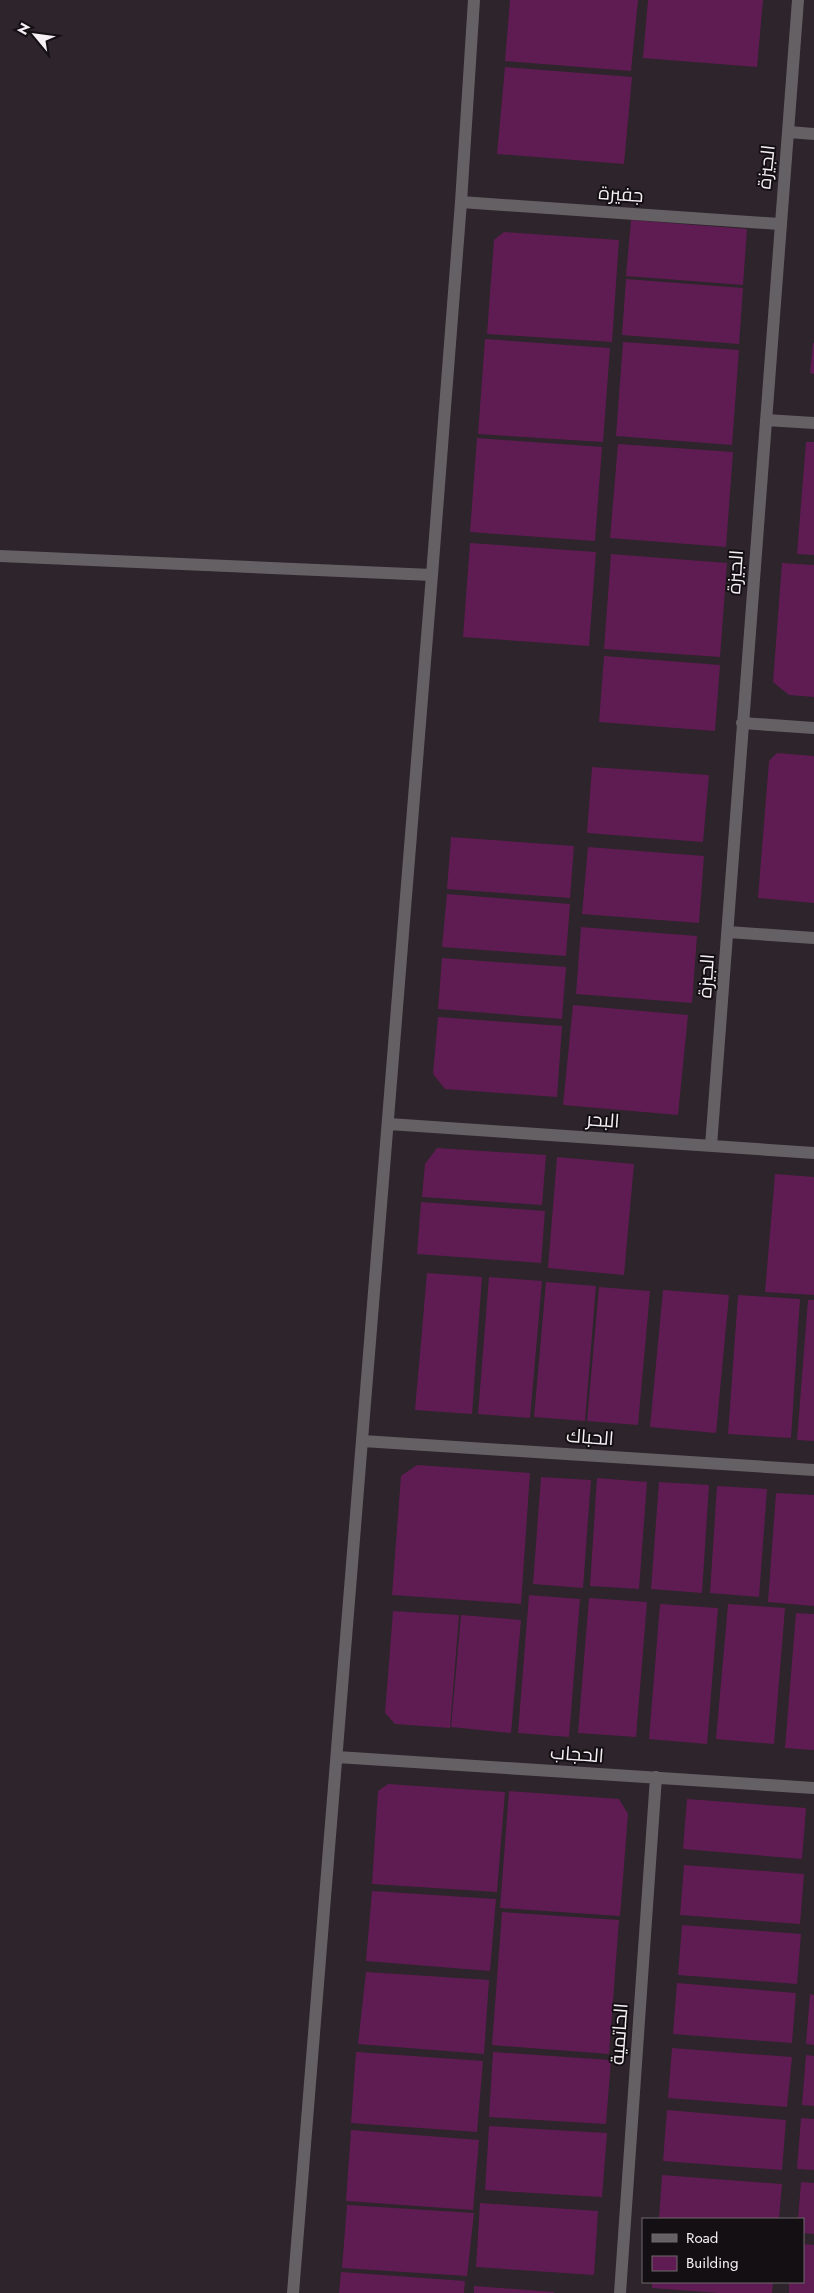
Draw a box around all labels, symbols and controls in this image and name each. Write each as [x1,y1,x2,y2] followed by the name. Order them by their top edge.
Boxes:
[10,10,60,60] north arrow
[12,19,35,38] text: N
[750,144,782,190] street label: الجيزة
[598,179,644,209] street label: جفيرة
[720,549,750,595] street label: الجيزة
[691,953,721,999] street label: الجيزة
[585,1105,620,1135] street label: البحر
[565,1422,615,1452] street label: الحباك
[549,1739,605,1769] street label: الحجاب
[603,2002,635,2066] street label: الحاتمية
[642,2218,804,2283] legend
[686,2227,718,2249] text: Road
[686,2252,738,2274] text: Building

